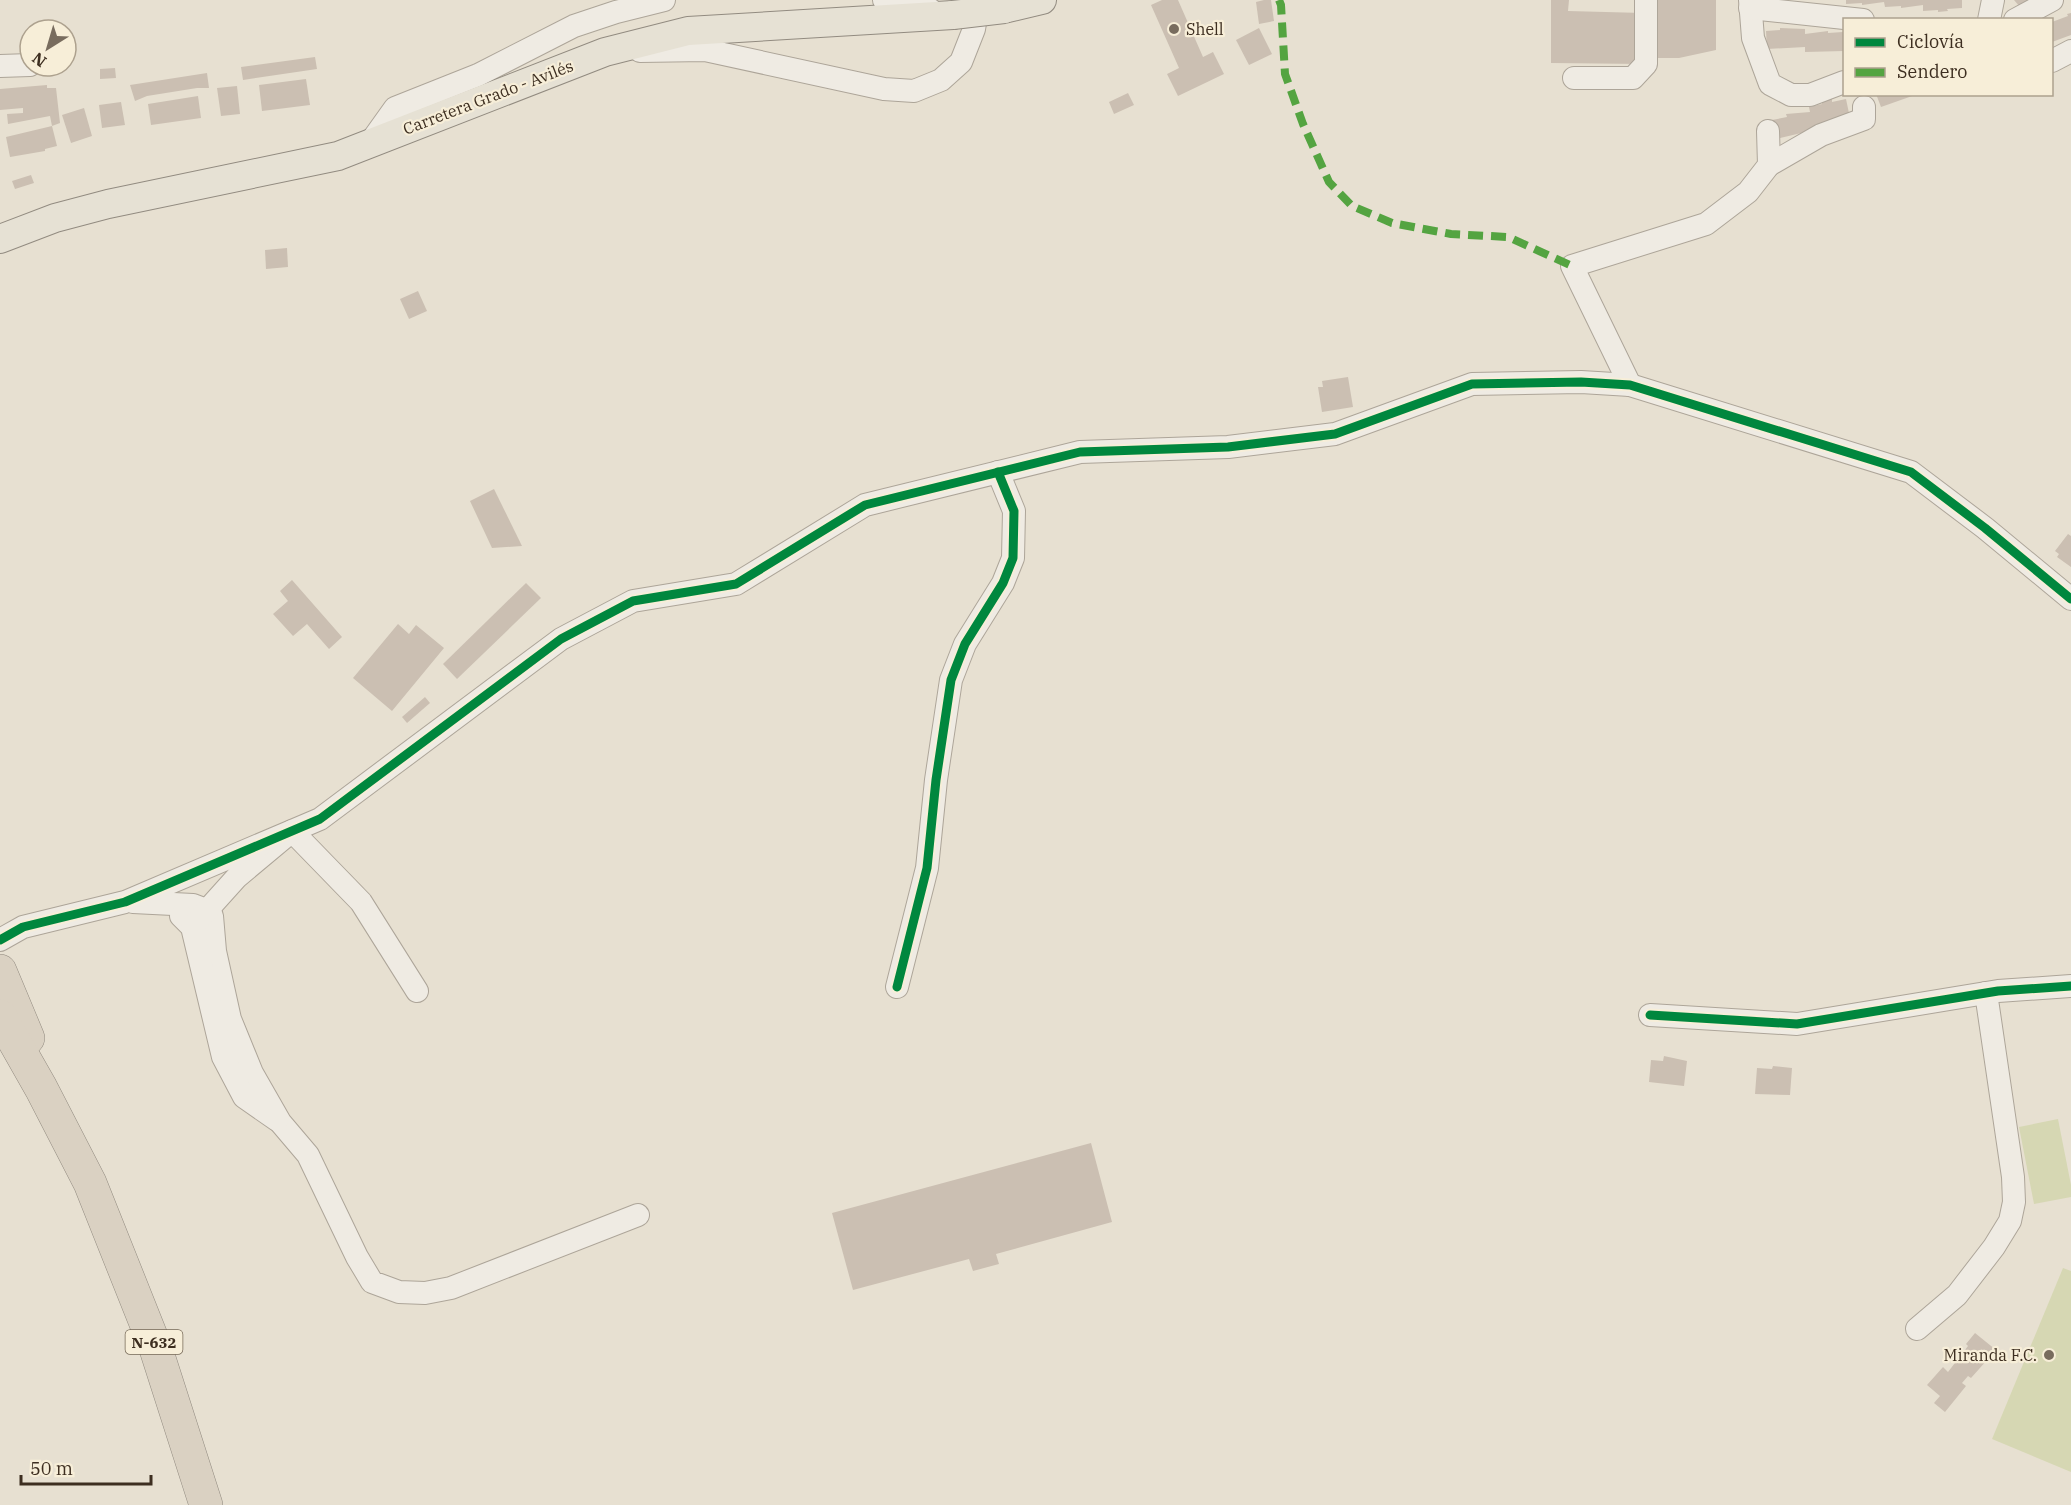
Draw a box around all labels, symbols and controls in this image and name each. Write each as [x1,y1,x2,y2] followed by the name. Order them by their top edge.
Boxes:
[18,18,78,78] north arrow
[1843,18,2053,96] legend
[1186,19,1224,39] place label: Shell
[1167,22,1181,36] marker: Shell
[1897,30,1964,53] text: Ciclovía
[28,48,50,72] text: N
[400,55,576,139] street label: Carretera Grado - Avilés
[1897,60,1967,83] text: Sendero
[126,1330,182,1354] road number: N-632
[1944,1345,2037,1365] place label: Miranda F.C.
[2042,1348,2056,1362] marker: Miranda F.C.
[21,1448,152,1486] scale bar
[30,1457,73,1480] text: 50 m

